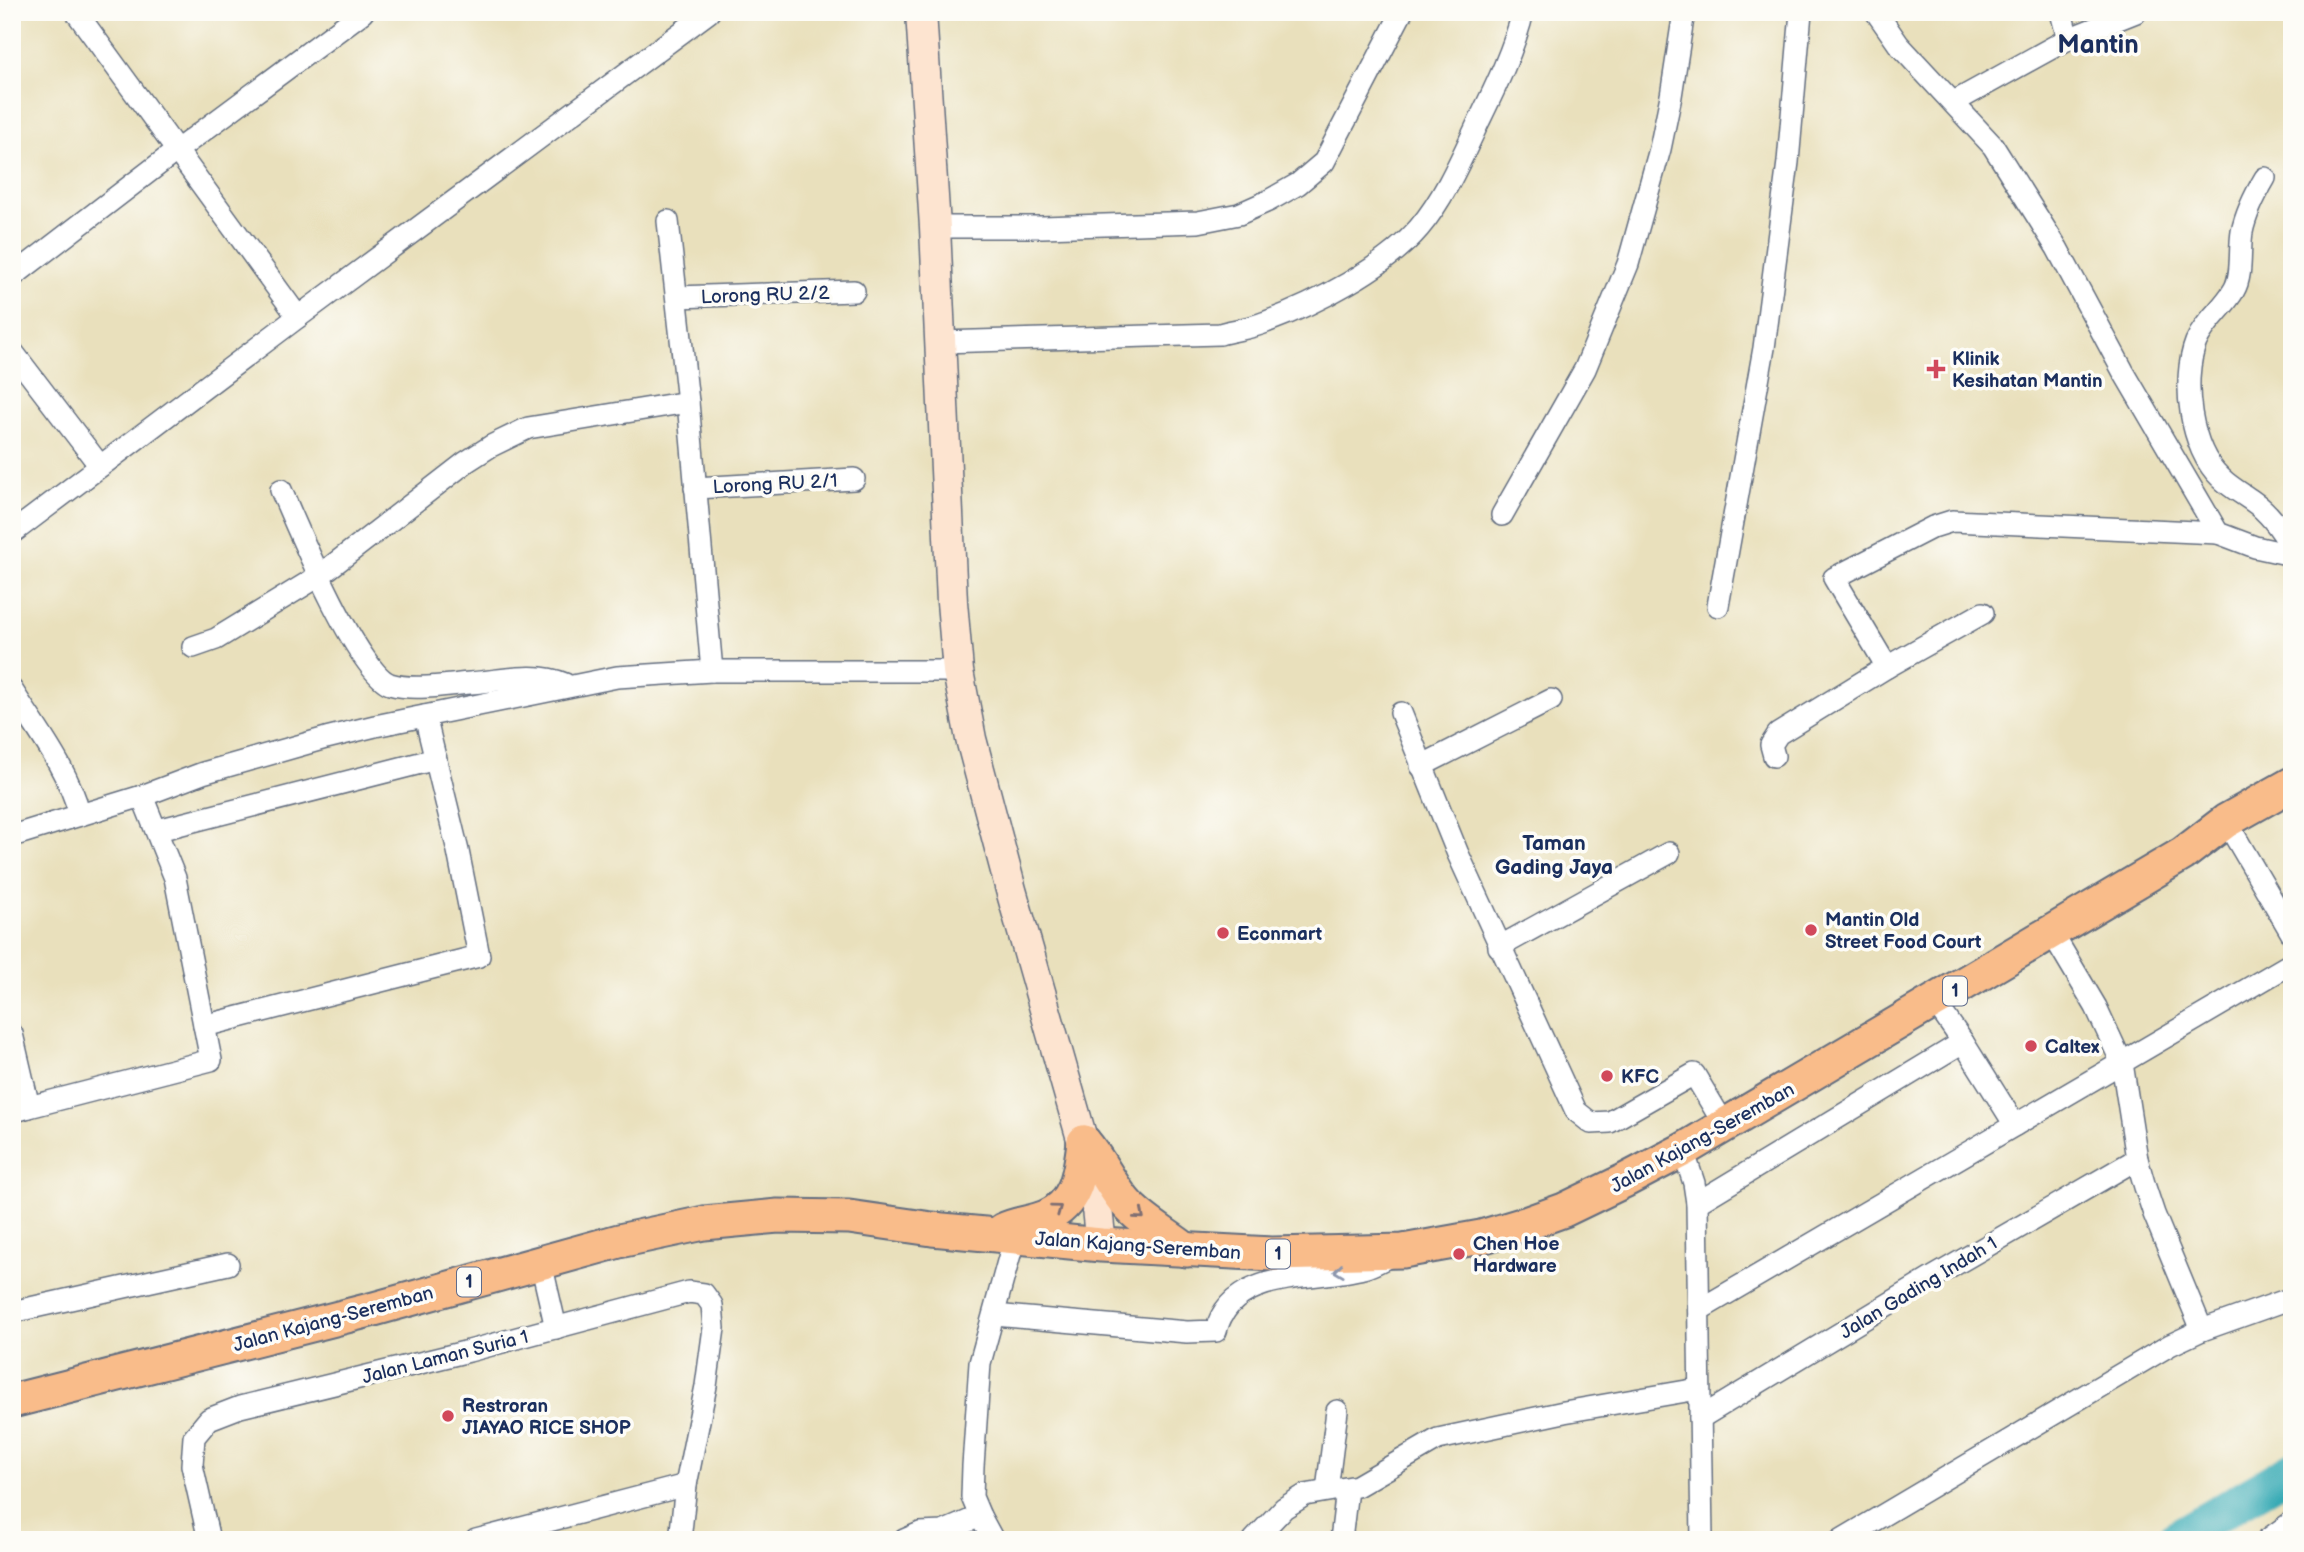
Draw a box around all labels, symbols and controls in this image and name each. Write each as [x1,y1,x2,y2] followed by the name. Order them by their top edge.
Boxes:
[2057,30,2139,61] district label: Mantin
[700,282,831,309] street label: Lorong RU 2/2
[1952,348,2103,393] place label: Klinik Kesihatan Mantin
[1926,359,1946,379] marker: Klinik Kesihatan Mantin
[712,470,838,499] street label: Lorong RU 2/1
[1495,831,1613,880] district label: Taman Gading Jaya
[1825,909,1982,954] place label: Mantin Old Street Food Court
[1803,922,1819,938] marker: Mantin Old Street Food Court
[1237,923,1323,946] place label: Econmart
[1215,925,1231,941] marker: Econmart
[1943,976,1967,1006] road number: 1
[2045,1036,2100,1059] place label: Caltex
[2023,1038,2039,1054] marker: Caltex
[1621,1066,1659,1089] place label: KFC
[1599,1068,1615,1084] marker: KFC
[1607,1078,1799,1198] street label: Jalan Kajang-Seremban
[1049,1205,1061,1217] one-way arrow
[1131,1207,1144,1219] one-way arrow
[1034,1228,1242,1265] street label: Jalan Kajang-Seremban
[1836,1232,2002,1344] street label: Jalan Gading Indah 1
[1473,1233,1559,1278] place label: Chen Hoe Hardware
[1266,1240,1290,1268] road number: 1
[1451,1246,1467,1262] marker: Chen Hoe Hardware
[1333,1264,1345,1279] one-way arrow
[457,1268,481,1296] road number: 1
[231,1282,436,1357] street label: Jalan Kajang-Seremban
[360,1326,531,1389] street label: Jalan Laman Suria 1
[462,1395,631,1440] place label: Restroran JIAYAO RICE SHOP
[440,1408,456,1424] marker: Restroran JIAYAO RICE SHOP

